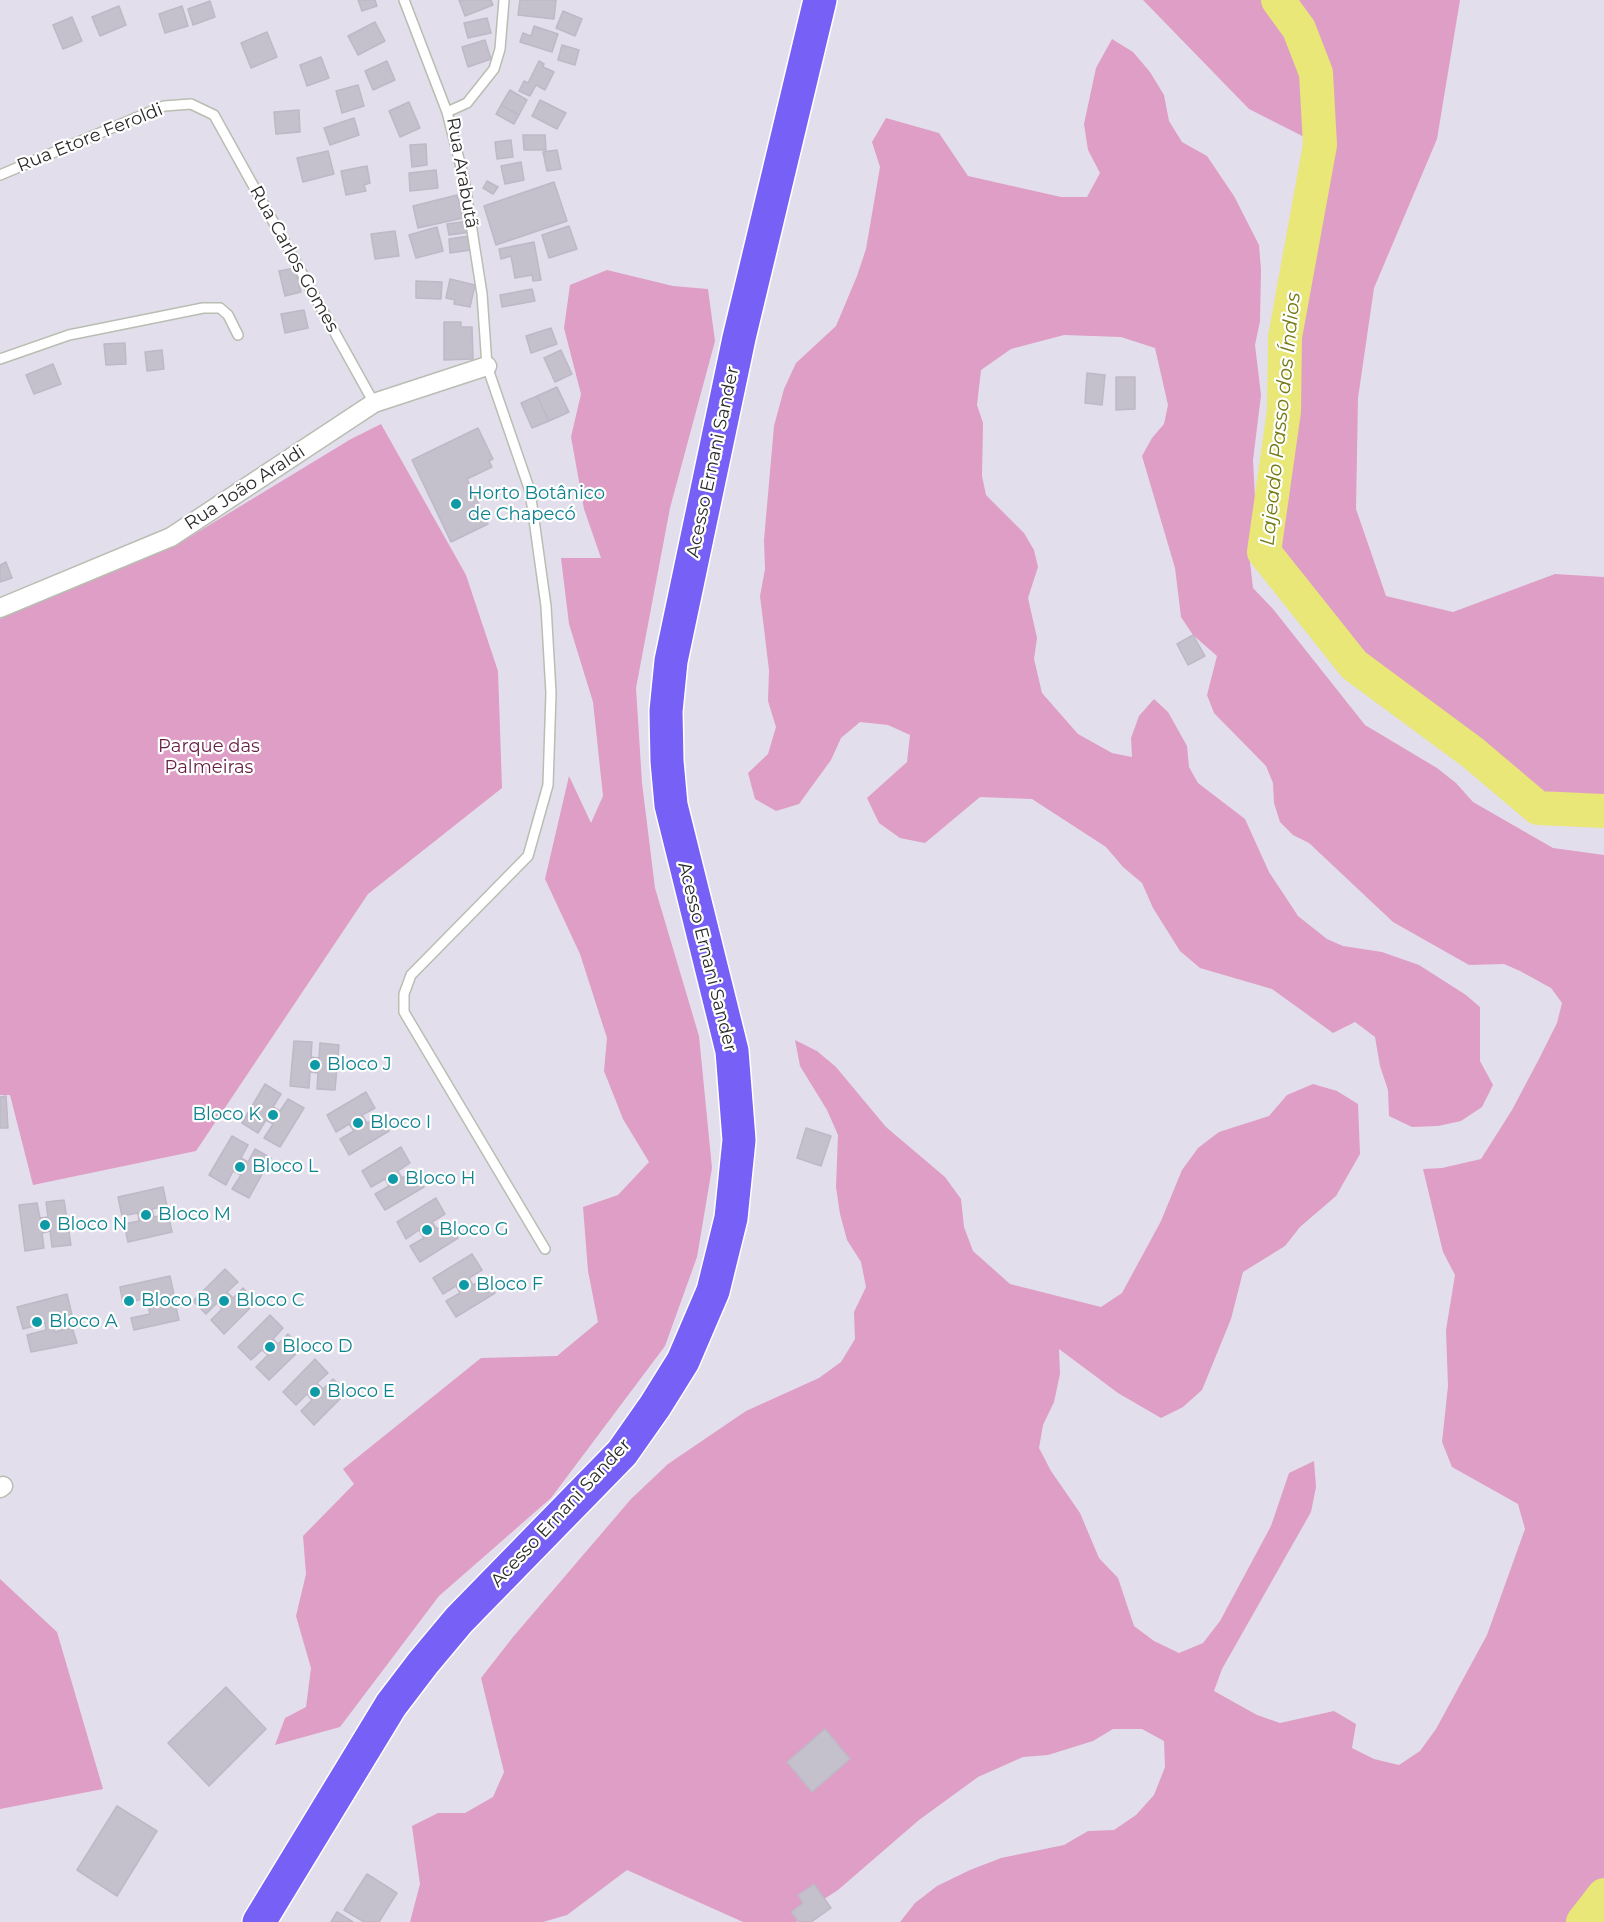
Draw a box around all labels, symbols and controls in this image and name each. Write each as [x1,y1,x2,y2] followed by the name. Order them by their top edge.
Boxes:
[14,99,166,177] street label: Rua Etore Feroldi
[442,116,482,230] street label: Rua Arabutã
[245,182,343,336] street label: Rua Carlos Gomes
[1256,291,1306,547] water label: Lajeado Passo dos Índios
[682,364,744,560] street label: Acesso Ernani Sander
[181,441,309,535] street label: Rua João Araldi
[468,483,605,526] place label: Horto Botânico de Chapecó
[449,497,463,511] marker: Horto Botânico de Chapecó
[158,736,260,778] park label: Parque das Palmeiras
[673,860,741,1054] street label: Acesso Ernani Sander
[327,1054,392,1076] place label: Bloco J
[308,1058,322,1072] marker: Bloco J
[193,1104,261,1126] place label: Bloco K
[266,1108,280,1122] marker: Bloco K
[370,1112,431,1134] place label: Bloco I
[351,1116,365,1130] marker: Bloco I
[252,1156,318,1178] place label: Bloco L
[233,1160,247,1174] marker: Bloco L
[405,1168,475,1190] place label: Bloco H
[386,1172,400,1186] marker: Bloco H
[158,1204,231,1226] place label: Bloco M
[139,1208,153,1222] marker: Bloco M
[57,1214,127,1236] place label: Bloco N
[38,1218,52,1232] marker: Bloco N
[439,1219,509,1241] place label: Bloco G
[420,1223,434,1237] marker: Bloco G
[476,1274,543,1296] place label: Bloco F
[457,1278,471,1292] marker: Bloco F
[141,1290,210,1312] place label: Bloco B
[236,1290,304,1312] place label: Bloco C
[122,1294,136,1308] marker: Bloco B
[217,1294,231,1308] marker: Bloco C
[49,1311,118,1333] place label: Bloco A
[30,1315,44,1329] marker: Bloco A
[282,1336,353,1358] place label: Bloco D
[263,1340,277,1354] marker: Bloco D
[327,1381,395,1403] place label: Bloco E
[308,1385,322,1399] marker: Bloco E
[487,1434,635,1592] street label: Acesso Ernani Sander

